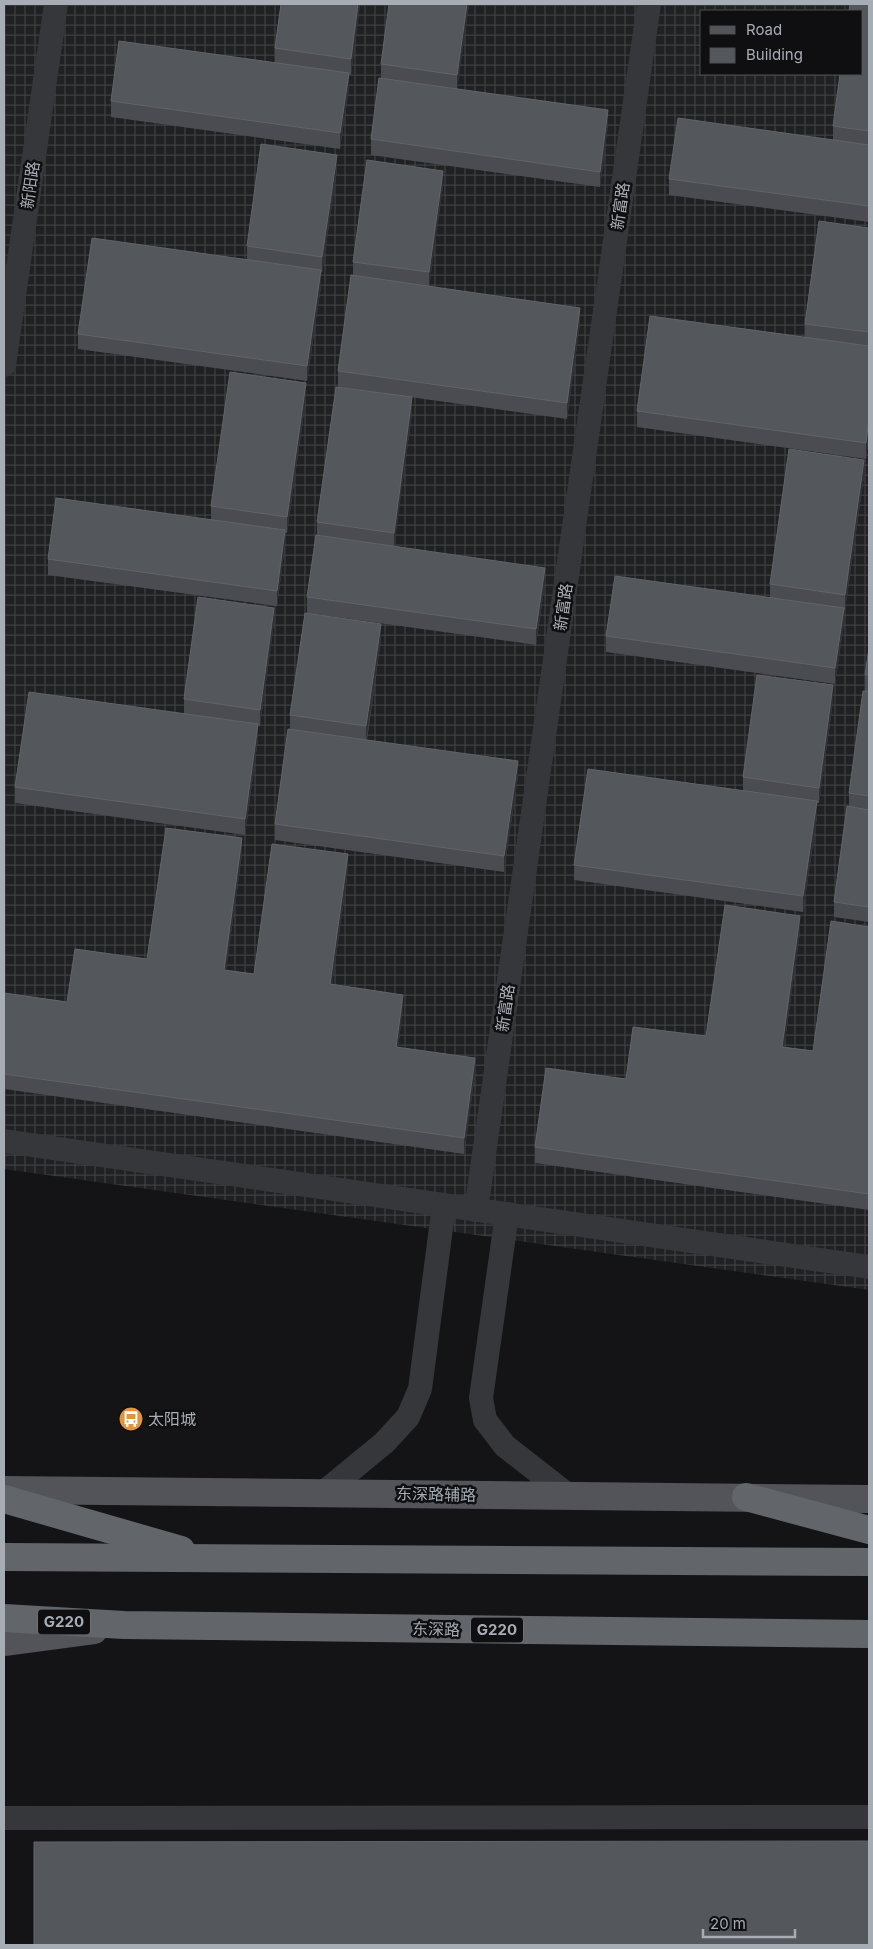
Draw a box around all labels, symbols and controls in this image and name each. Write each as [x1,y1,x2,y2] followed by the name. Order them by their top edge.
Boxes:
[700,10,863,75] legend
[746,20,782,39] text: Road
[746,45,803,64] text: Building
[17,160,43,210] street label: 新阳路
[607,181,633,231] street label: 新富路
[550,582,576,632] street label: 新富路
[492,983,518,1033] street label: 新富路
[118,1406,144,1432] bus stop icon: 太阳城
[148,1409,196,1429] place label: 太阳城
[396,1483,476,1505] street label: 东深路辅路
[38,1610,90,1634] road number: G220
[471,1618,523,1642] road number: G220
[412,1619,460,1639] street label: 东深路
[703,1906,796,1938] scale bar
[710,1914,746,1933] text: 20 m

